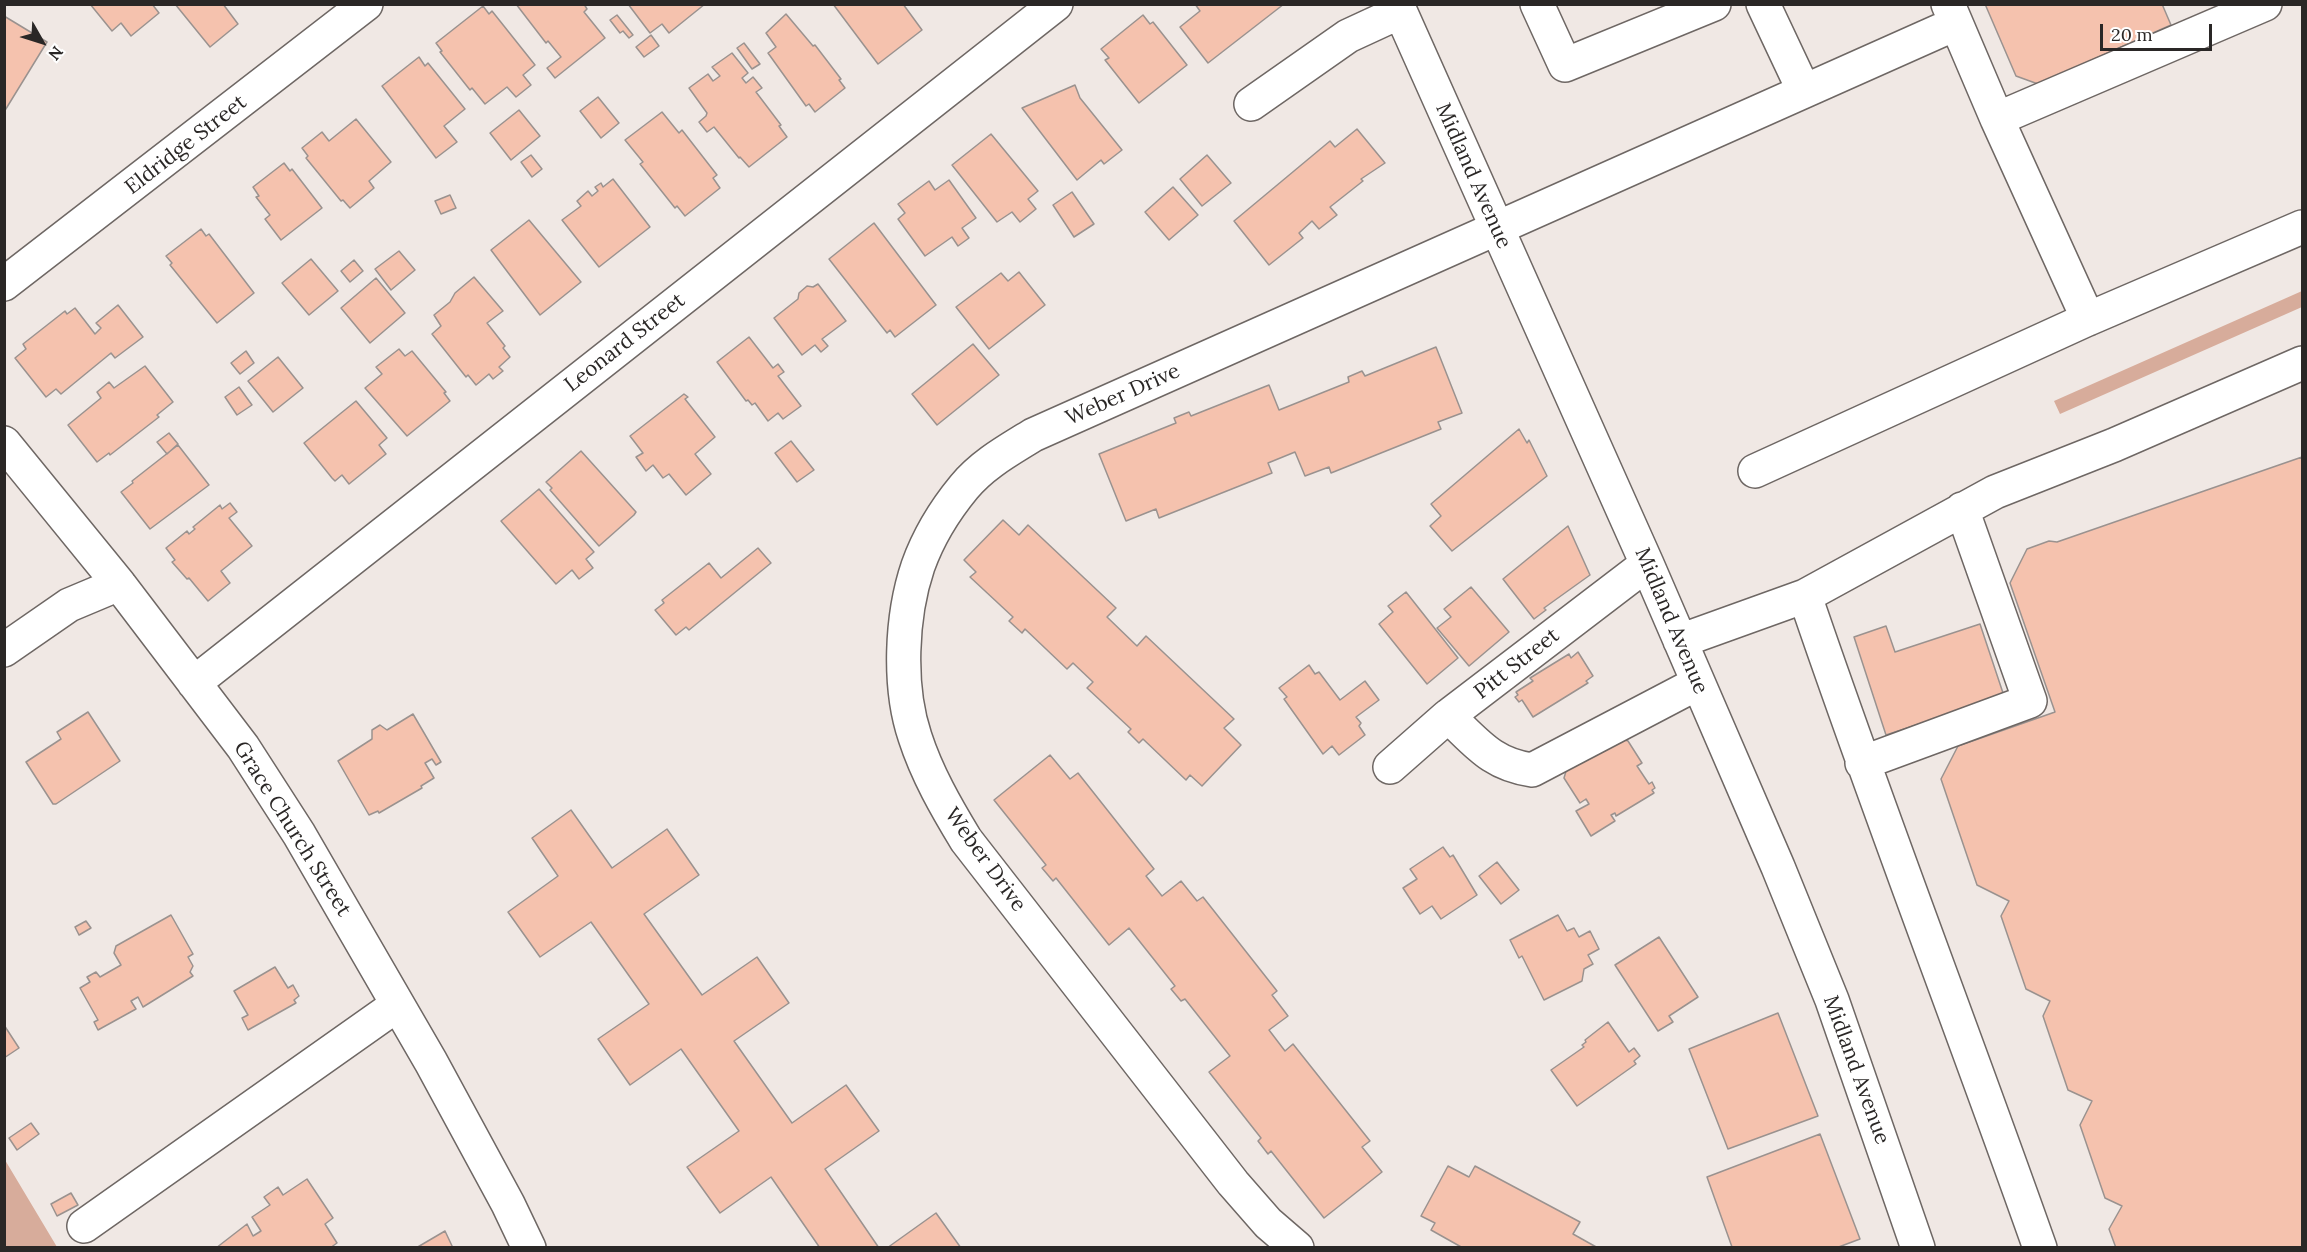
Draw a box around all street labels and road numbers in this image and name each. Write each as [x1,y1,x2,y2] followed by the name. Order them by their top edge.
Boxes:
[120,90,252,200] street label: Eldridge Street
[1430,99,1516,253] street label: Midland Avenue
[560,288,690,398] street label: Leonard Street
[1062,359,1184,431] street label: Weber Drive
[1629,544,1713,698] street label: Midland Avenue
[1470,623,1564,705] street label: Pitt Street
[228,737,356,921] street label: Grace Church Street
[939,803,1031,917] street label: Weber Drive
[1817,992,1895,1148] street label: Midland Avenue

